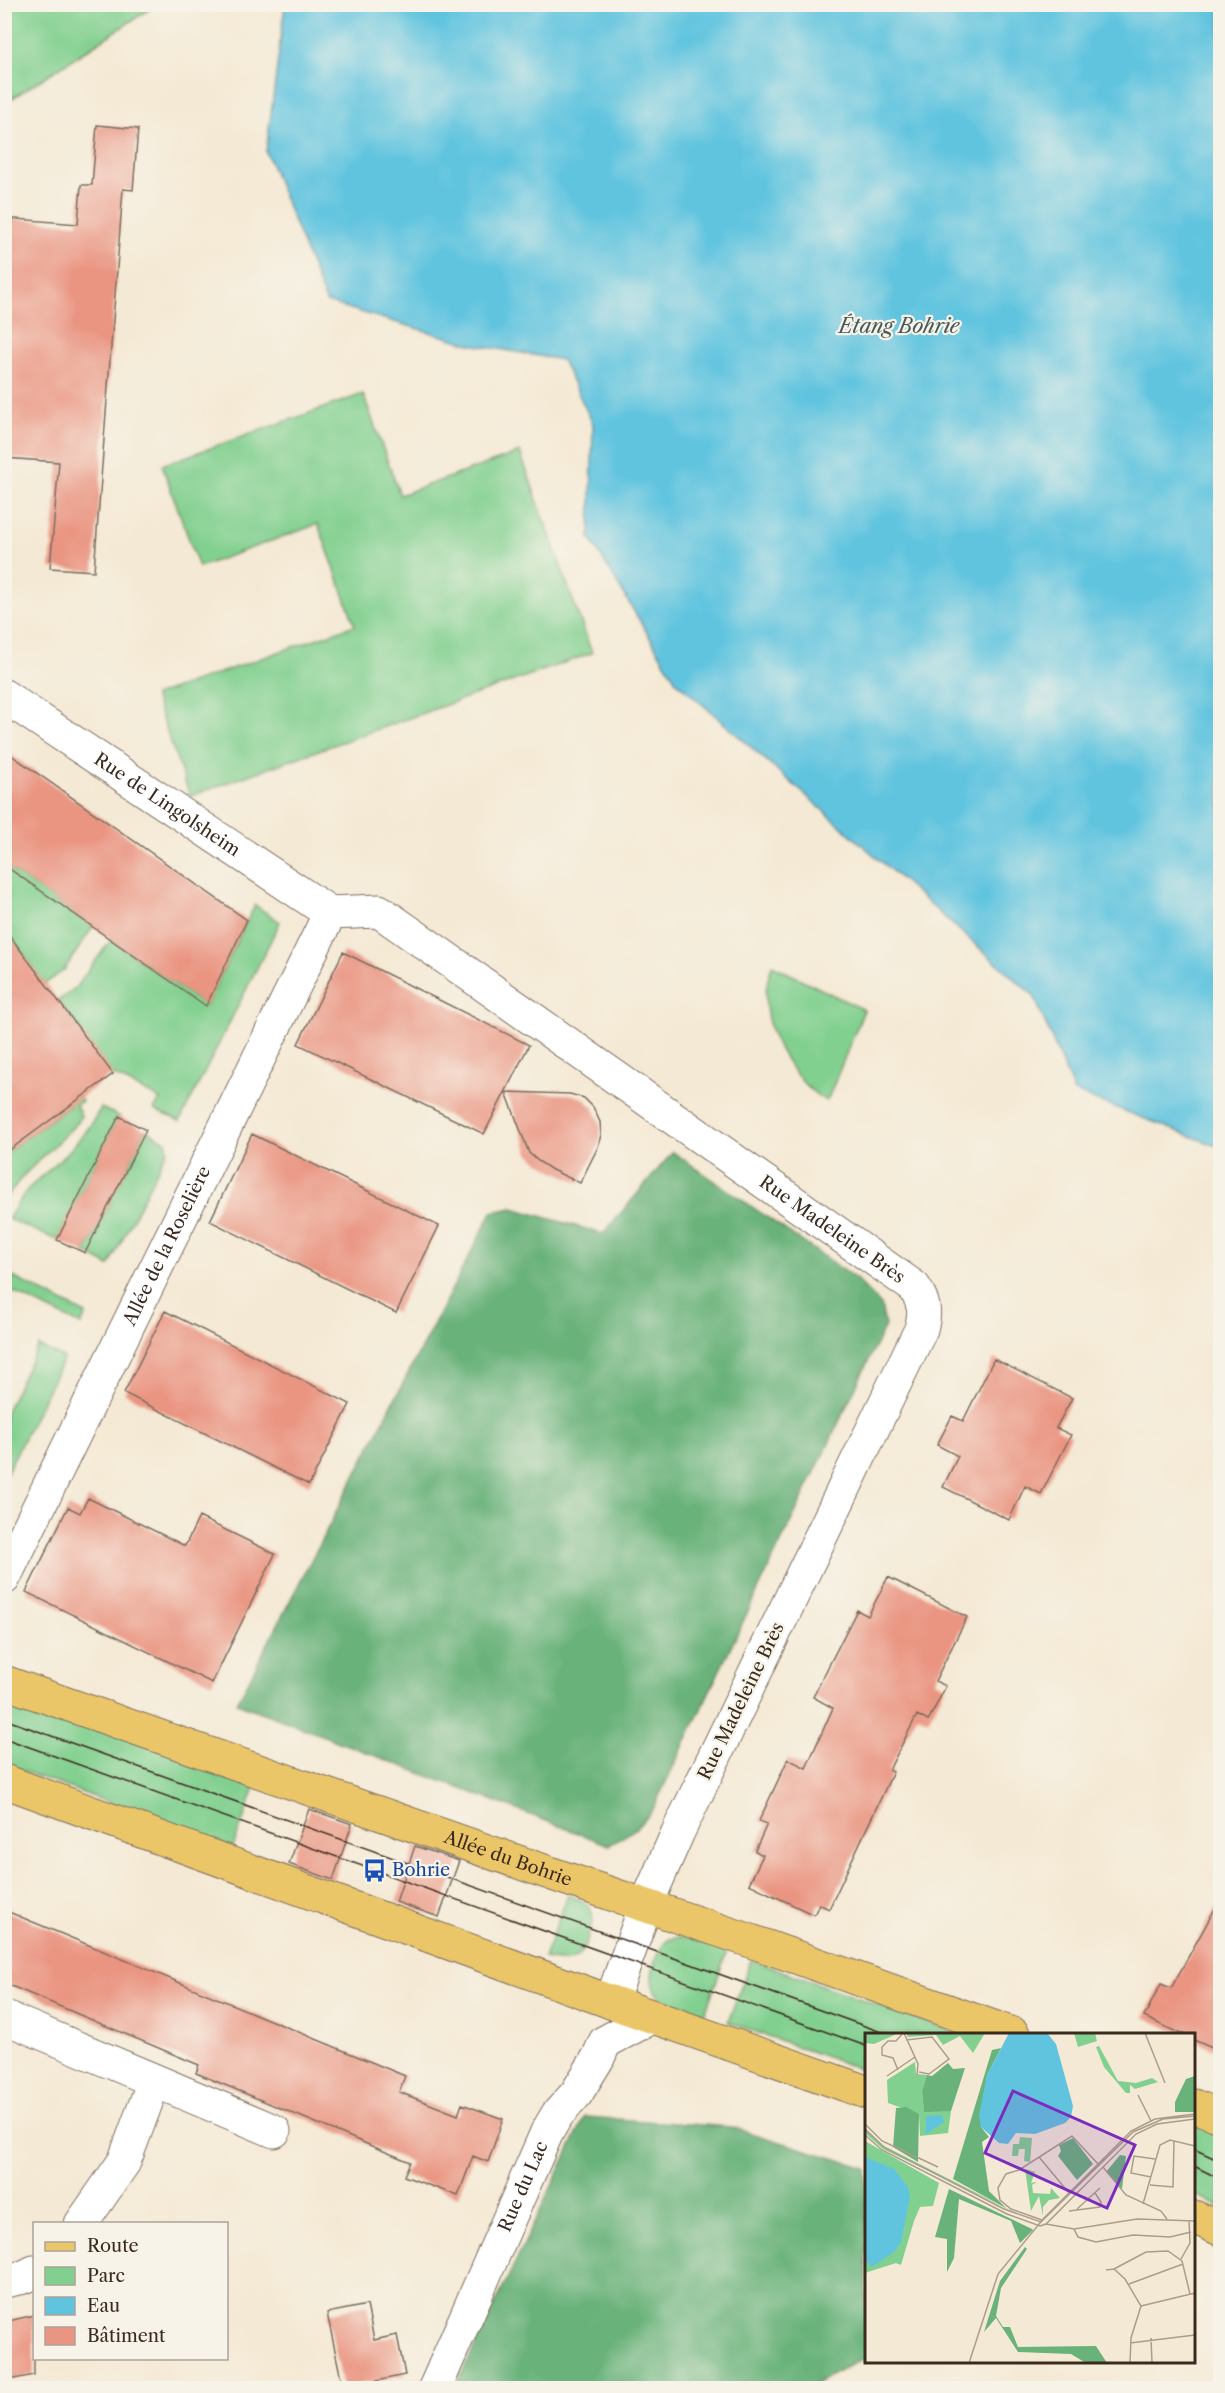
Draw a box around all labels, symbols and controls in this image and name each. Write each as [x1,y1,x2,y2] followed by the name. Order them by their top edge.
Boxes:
[837,313,961,338] water label: Étang Bohrie
[90,748,245,861] street label: Rue de Lingolsheim
[118,1162,215,1330] street label: Allée de la Roselière
[755,1171,909,1288] street label: Rue Madeleine Brès
[693,1619,789,1783] street label: Rue Madeleine Brès
[440,1826,575,1891] street label: Allée du Bohrie
[361,1857,387,1883] bus stop icon: Bohrie
[392,1859,450,1881] place label: Bohrie
[865,2033,1195,2363] inset map
[494,2138,553,2235] street label: Rue du Lac
[33,2222,228,2360] legend
[87,2235,139,2257] text: Route
[87,2265,125,2287] text: Parc
[87,2295,120,2317] text: Eau
[87,2325,166,2347] text: Bâtiment

